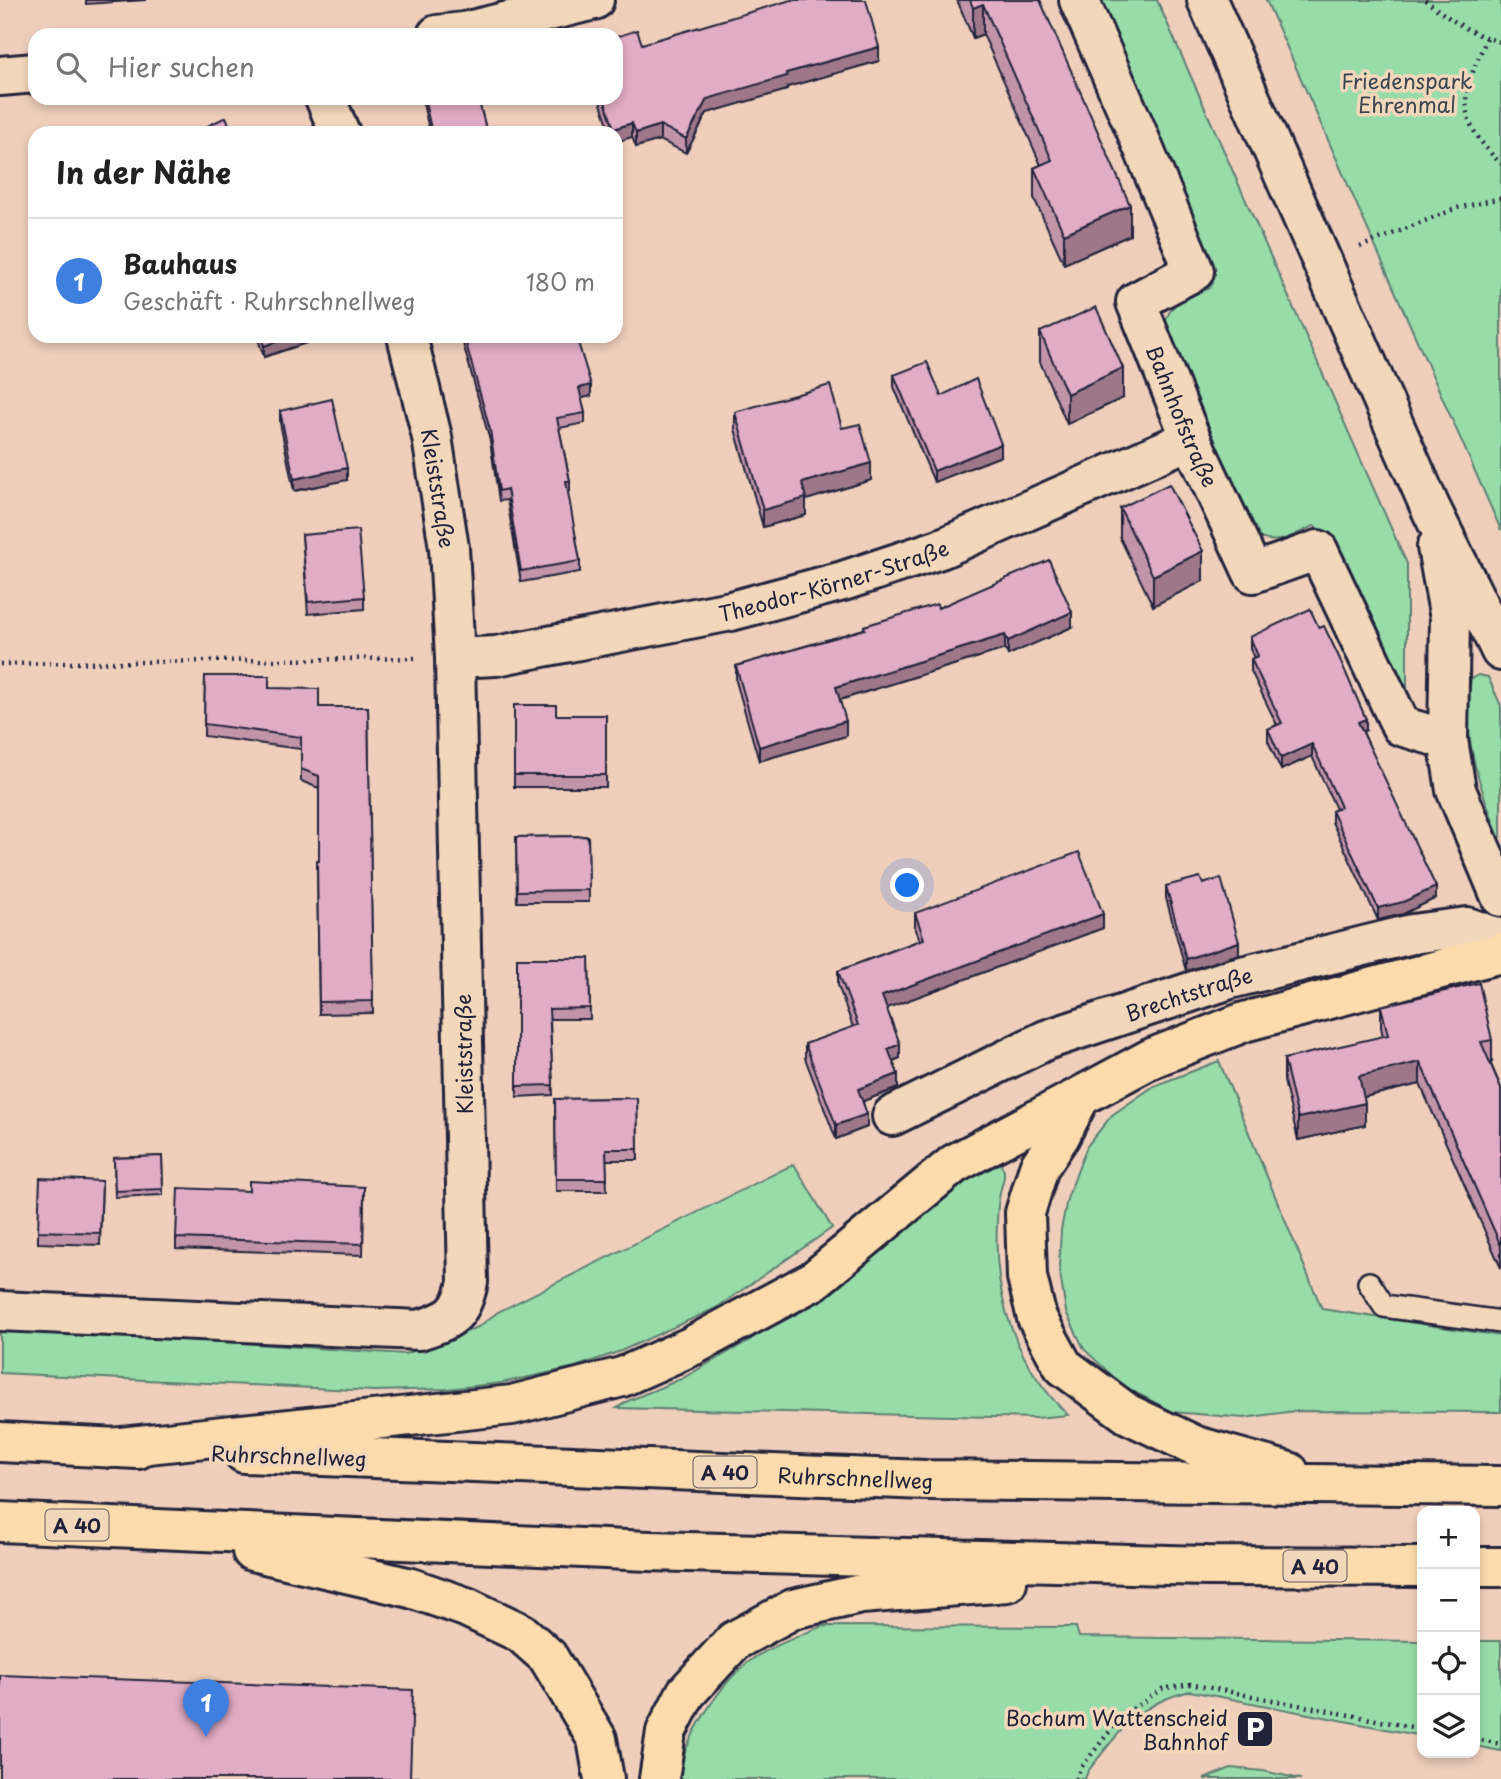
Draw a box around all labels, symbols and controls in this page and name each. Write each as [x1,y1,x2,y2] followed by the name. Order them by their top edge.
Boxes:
[28,28,623,105] search box
[108,47,255,86] text: Hier suchen
[52,48,90,86] icon: search
[1341,64,1473,120] park label: Friedenspark Ehrenmal
[56,149,231,194] text: In der Nähe
[123,244,237,283] text: Bauhaus
[74,264,85,299] text: 1
[526,264,595,299] text: 180 m
[123,283,416,318] text: Geschäft · Ruhrschnellweg
[1139,340,1227,492] street label: Bahnhofstraße
[414,426,464,550] street label: Kleiststraße
[716,531,954,629] street label: Theodor-Körner-Straße
[890,868,924,902] your location
[1121,958,1256,1029] street label: Brechtstraße
[446,993,480,1115] street label: Kleiststraße
[211,1436,367,1474] street label: Ruhrschnellweg
[694,1456,756,1488] road number: A 40
[777,1458,934,1496] street label: Ruhrschnellweg
[1417,1506,1480,1758] map controls
[1417,1506,1480,1569] button: +
[46,1510,108,1540] road number: A 40
[1284,1550,1346,1582] road number: A 40
[1417,1569,1480,1632] button: −
[1417,1632,1480,1695] button: locate
[183,1679,229,1737] pin: 1
[1417,1695,1480,1758] button: layers
[1006,1701,1230,1757] place label: Bochum Wattenscheid Bahnhof
[1234,1708,1276,1750] parking icon: Bochum Wattenscheid Bahnhof

